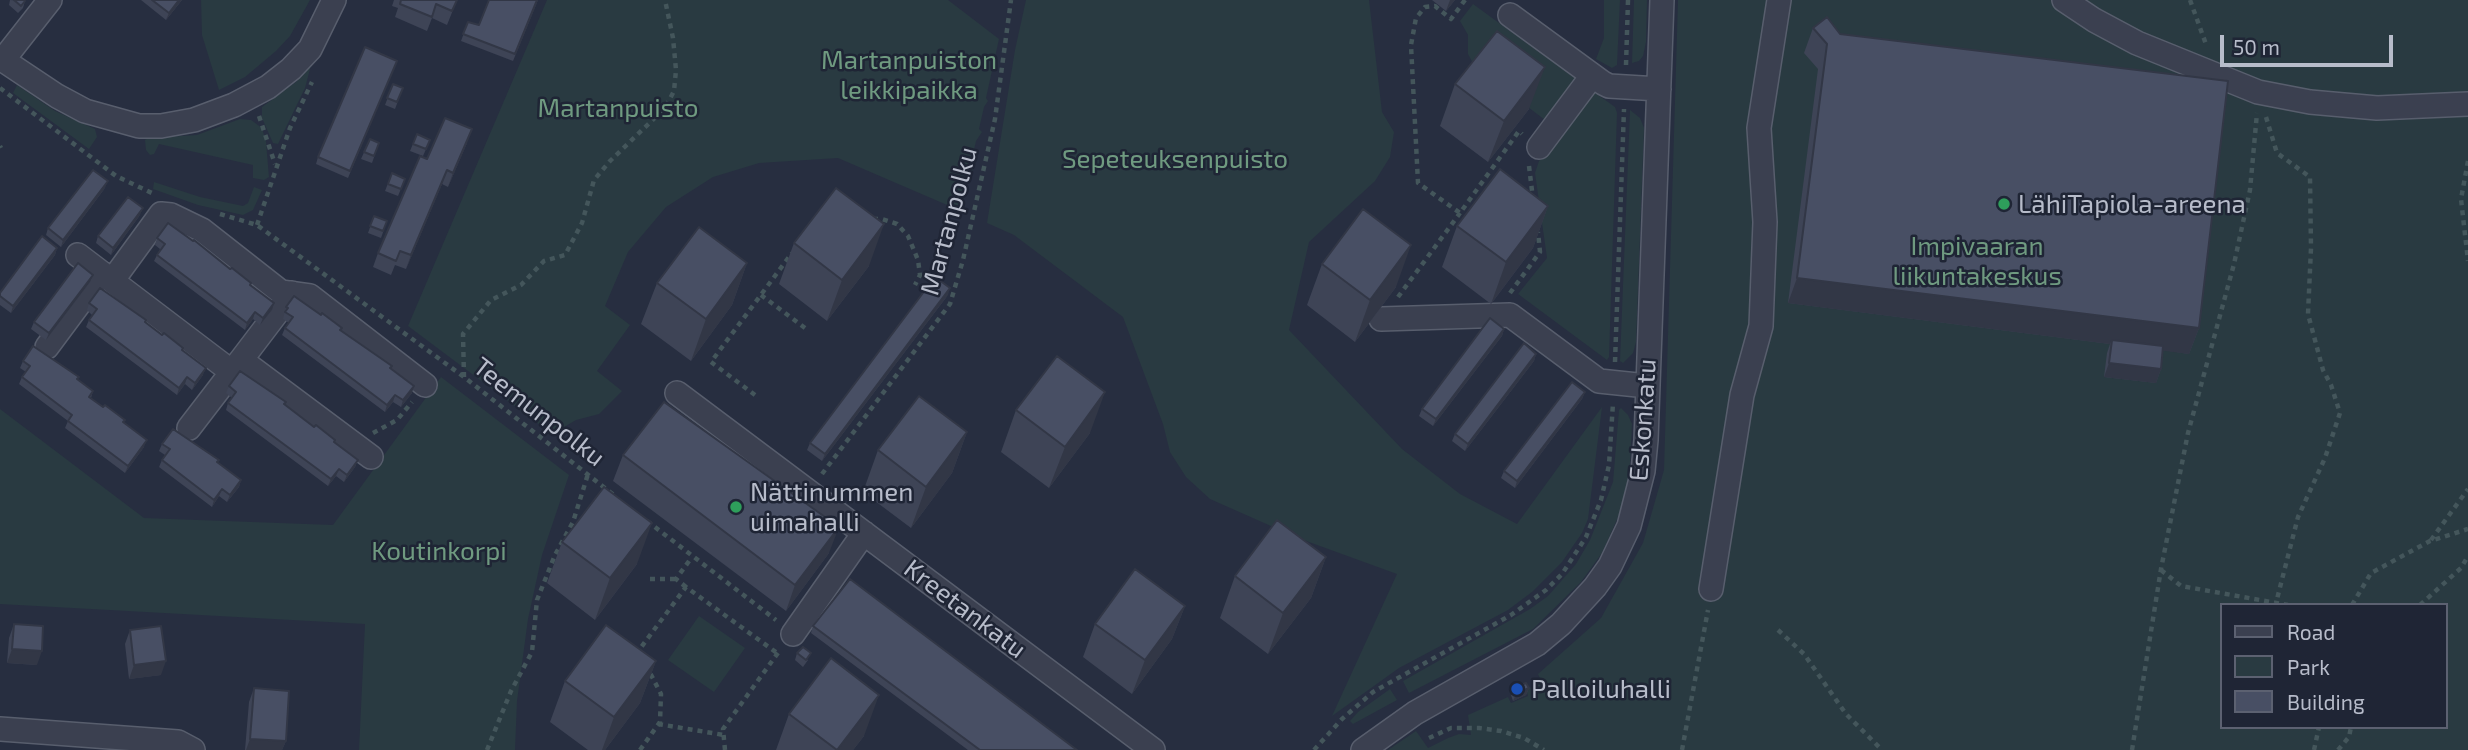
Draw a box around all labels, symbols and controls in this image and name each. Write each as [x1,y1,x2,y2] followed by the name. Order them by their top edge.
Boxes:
[2223,21,2396,65] scale bar
[2233,34,2280,59] text: 50 m
[821,44,997,106] park label: Martanpuiston leikkipaikka
[537,92,699,124] park label: Martanpuisto
[914,143,984,299] street label: Martanpolku
[1062,143,1288,175] park label: Sepeteuksenpuisto
[2018,188,2246,220] place label: LähiTapiola-areena
[1996,196,2012,212] marker: LähiTapiola-areena
[1892,230,2062,292] park label: Impivaaran liikuntakeskus
[467,351,611,473] street label: Teemunpolku
[1623,358,1663,482] street label: Eskonkatu
[750,476,913,538] place label: Nättinummen uimahalli
[728,499,744,515] marker: Nättinummen uimahalli
[371,535,507,567] park label: Koutinkorpi
[898,553,1032,665] street label: Kreetankatu
[2220,603,2447,729] legend
[2287,619,2335,644] text: Road
[2287,654,2330,679] text: Park
[1531,673,1671,705] place label: Palloiluhalli
[1509,681,1525,697] marker: Palloiluhalli
[2287,689,2365,714] text: Building

